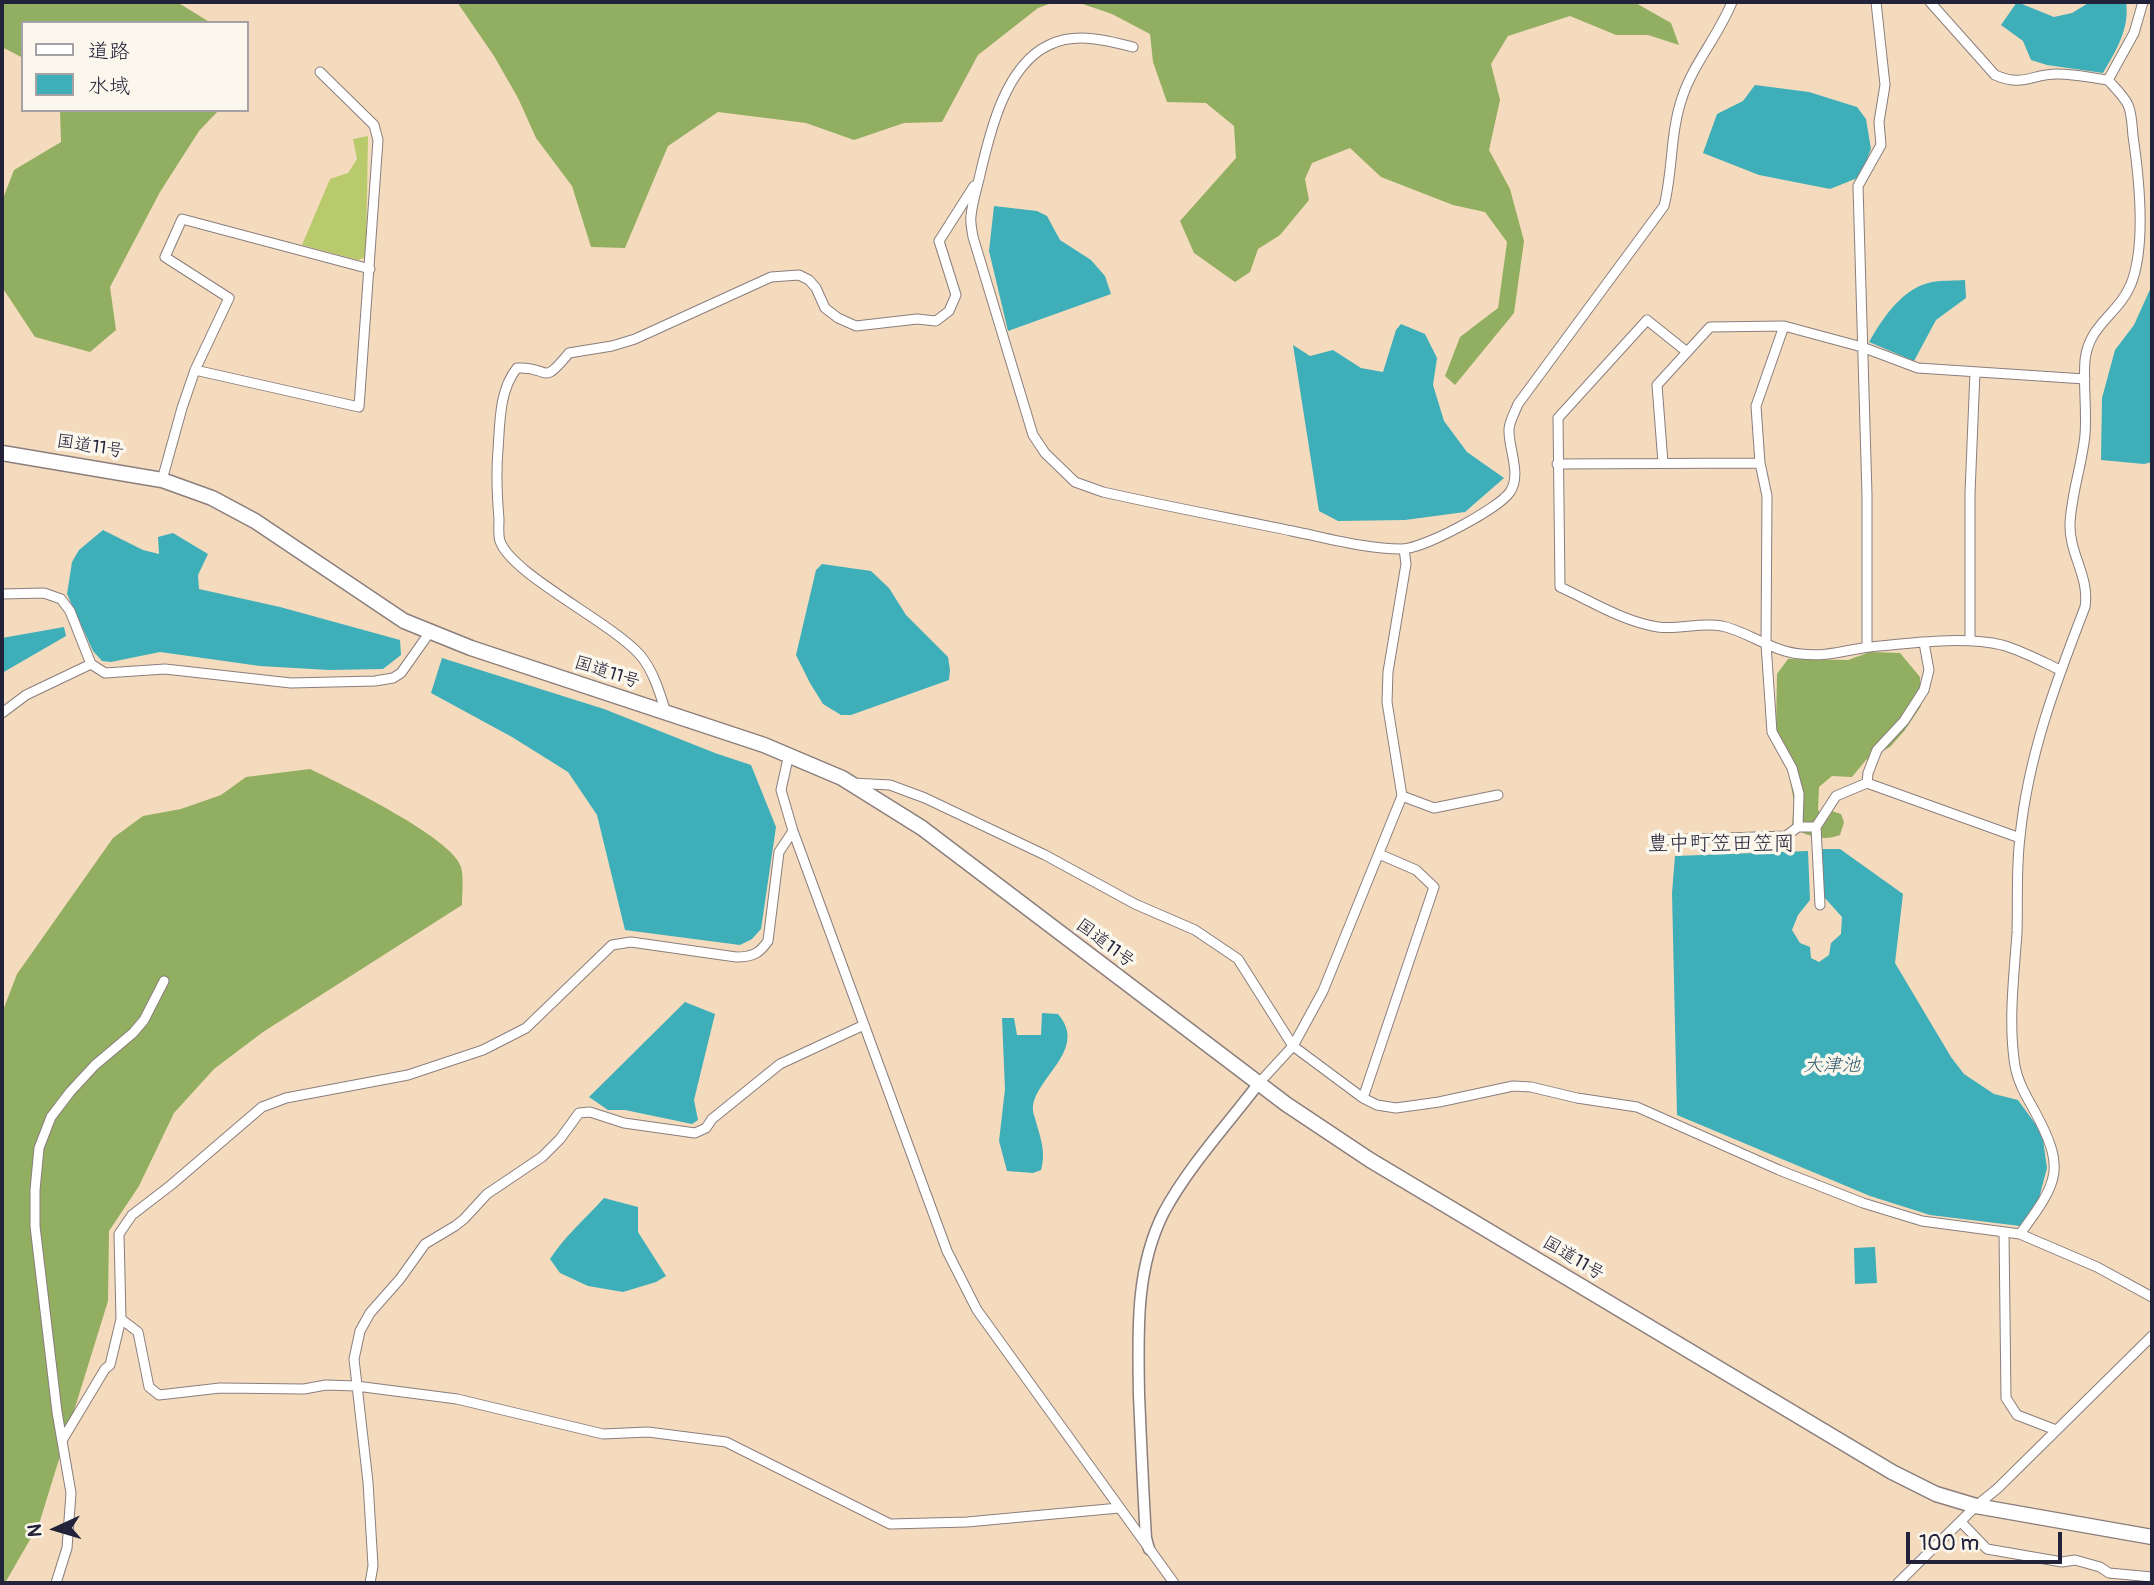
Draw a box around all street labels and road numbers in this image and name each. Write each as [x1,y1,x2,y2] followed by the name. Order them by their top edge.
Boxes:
[55,431,125,463] street label: 国道11号
[571,652,643,694] street label: 国道11号
[1071,915,1139,973] street label: 国道11号
[1538,1232,1608,1286] street label: 国道11号

